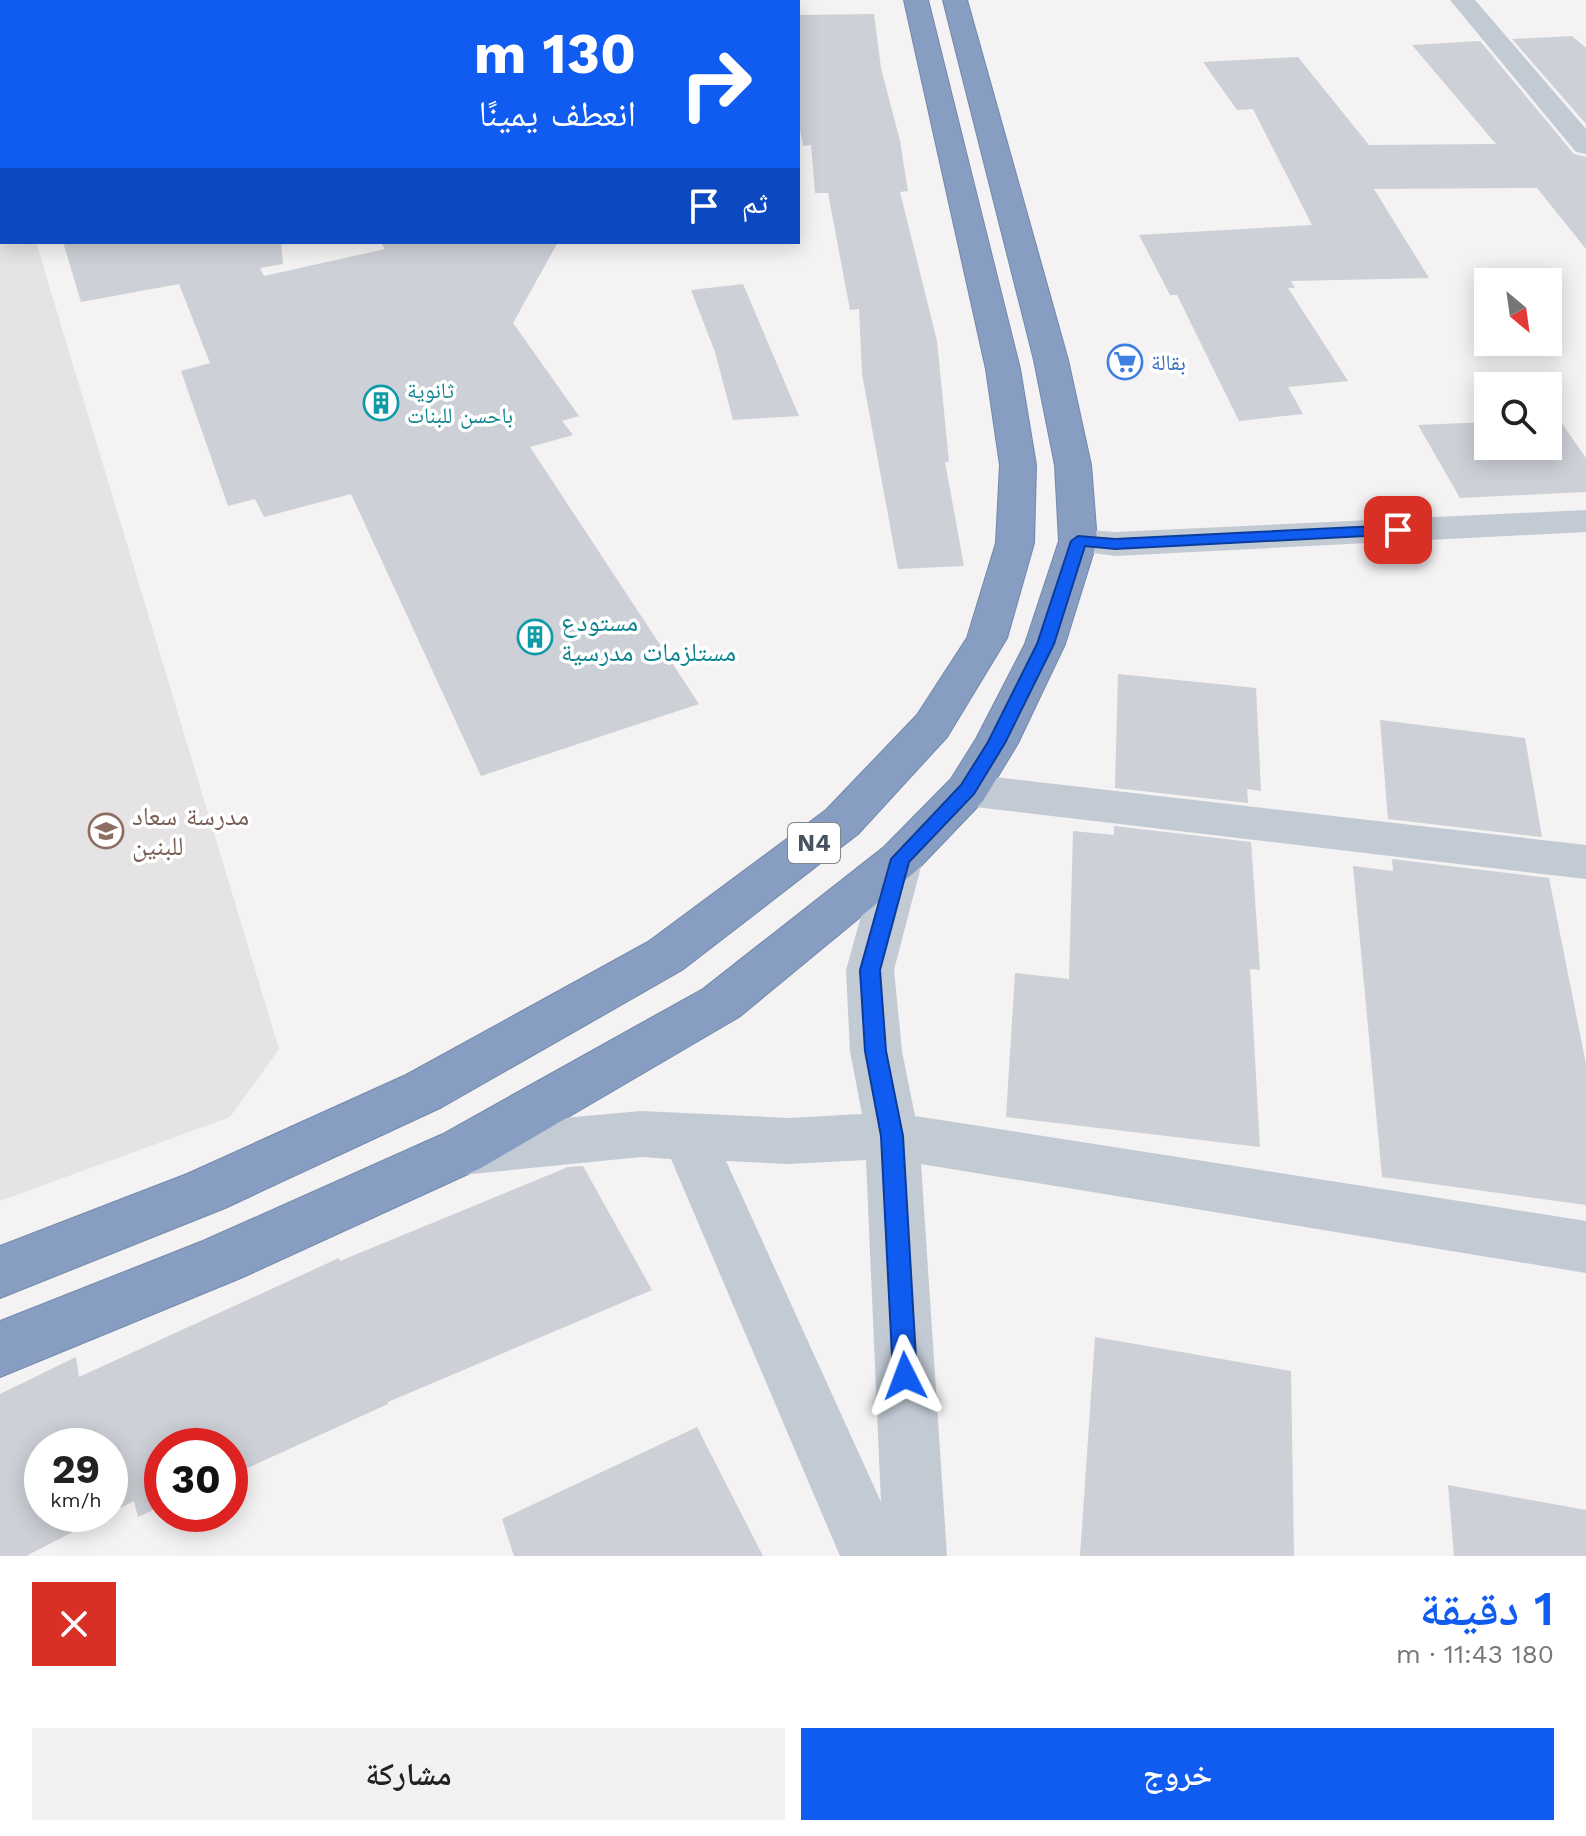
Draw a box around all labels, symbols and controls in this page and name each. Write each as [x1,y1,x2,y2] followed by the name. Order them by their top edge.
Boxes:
[474,21,636,87] text: 130 m
[664,32,768,136] icon: right
[478,93,636,135] text: انعطف يمينًا
[682,184,726,228] icon: arrive
[742,185,768,220] text: ثم
[1474,268,1562,356] north arrow
[1474,268,1562,460] map controls
[1106,343,1144,381] supermarket icon: بقالة
[1151,350,1186,375] place label: بقالة
[1474,372,1562,460] button: search
[407,378,513,429] place label: ثانوية باحسن للبنات
[362,384,400,422] building icon: ثانوية باحسن للبنات
[1364,496,1432,564] pin
[1376,508,1420,552] icon: arrive
[561,607,736,667] place label: مستودع مستلزمات مدرسية
[516,618,554,656] building icon: مستودع مستلزمات مدرسية
[132,801,249,862] place label: مدرسة سعاد للبنين
[87,812,125,850] school or university icon: مدرسة سعاد للبنين
[788,823,840,863] road number: N4
[863,1334,947,1418] position arrow
[144,1428,248,1532] speed limit sign: 30
[52,1446,100,1493] text: 29
[50,1488,102,1512] text: km/h
[1420,1580,1554,1637] text: 1 دقيقة
[32,1582,116,1666] button: close
[1396,1639,1554,1669] text: 180 m · 11:43
[32,1728,785,1820] button: مشاركة
[801,1728,1554,1820] button: خروج

